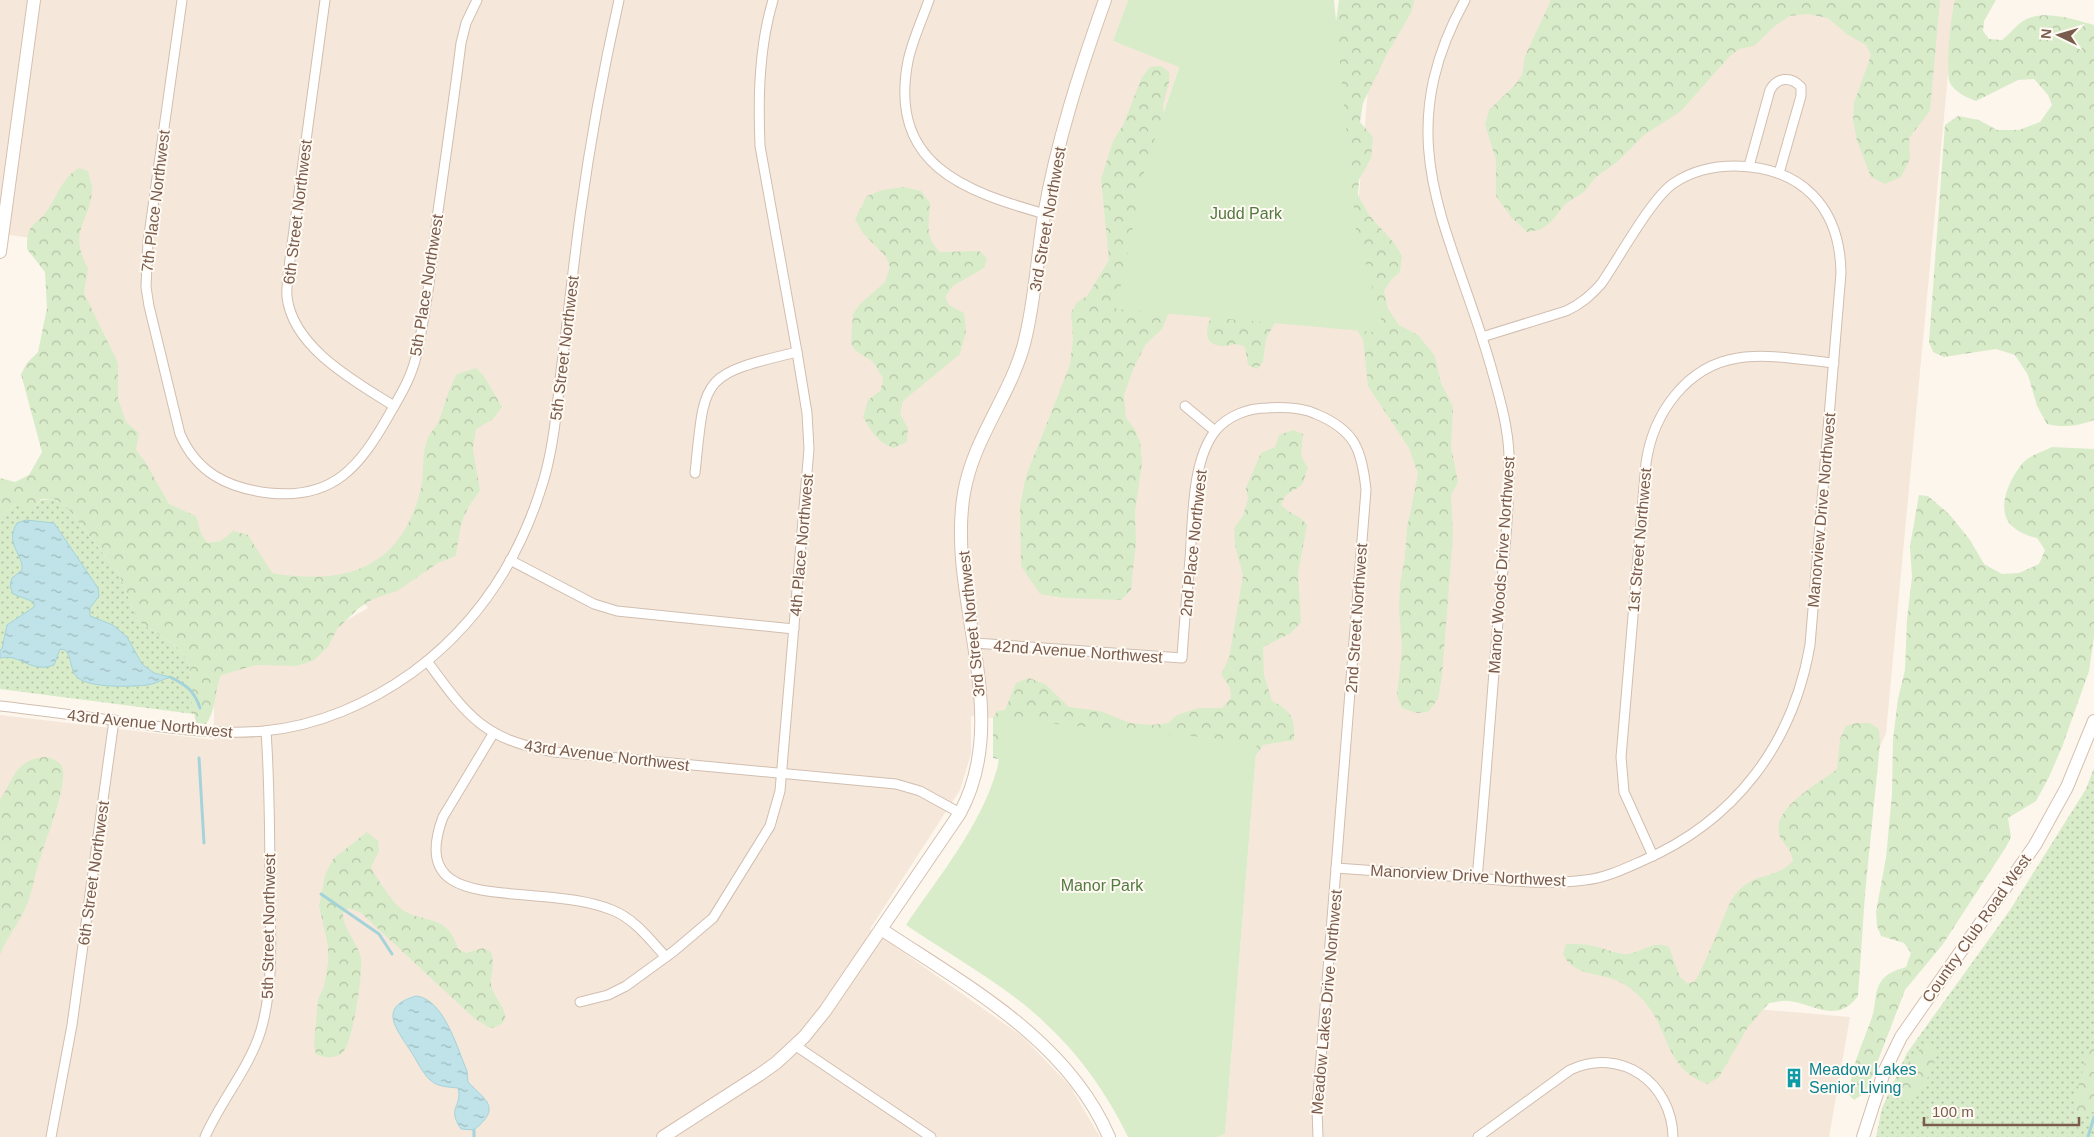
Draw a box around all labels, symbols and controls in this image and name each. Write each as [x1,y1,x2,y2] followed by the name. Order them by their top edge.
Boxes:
[2034,10,2084,60] north arrow
[2038,28,2054,40] text: N
[138,128,173,273] street label: 7th Place Northwest
[280,138,315,285] street label: 6th Street Northwest
[1026,145,1069,293] street label: 3rd Street Northwest
[1210,205,1283,222] park label: Judd Park
[407,212,446,357] street label: 5th Place Northwest
[547,274,582,421] street label: 5th Street Northwest
[1805,411,1839,608] street label: Manorview Drive Northwest
[1485,455,1518,674] street label: Manor Woods Drive Northwest
[1625,467,1654,613] street label: 1st Street Northwest
[1177,468,1210,617] street label: 2nd Place Northwest
[787,472,816,617] street label: 4th Place Northwest
[1343,542,1370,694] street label: 2nd Street Northwest
[955,550,988,698] street label: 3rd Street Northwest
[993,637,1164,666] street label: 42nd Avenue Northwest
[66,706,234,741] street label: 43rd Avenue Northwest
[524,737,691,774] street label: 43rd Avenue Northwest
[75,799,112,946] street label: 6th Street Northwest
[1919,851,2034,1006] street label: Country Club Road West
[259,852,278,999] street label: 5th Street Northwest
[1370,862,1567,889] street label: Manorview Drive Northwest
[1061,877,1144,894] park label: Manor Park
[1308,888,1345,1115] street label: Meadow Lakes Drive Northwest
[1809,1061,1917,1096] place label: Meadow Lakes Senior Living
[1783,1067,1805,1089] building icon: Meadow Lakes Senior Living
[1924,1094,2079,1126] scale bar
[1932,1103,1974,1120] text: 100 m

